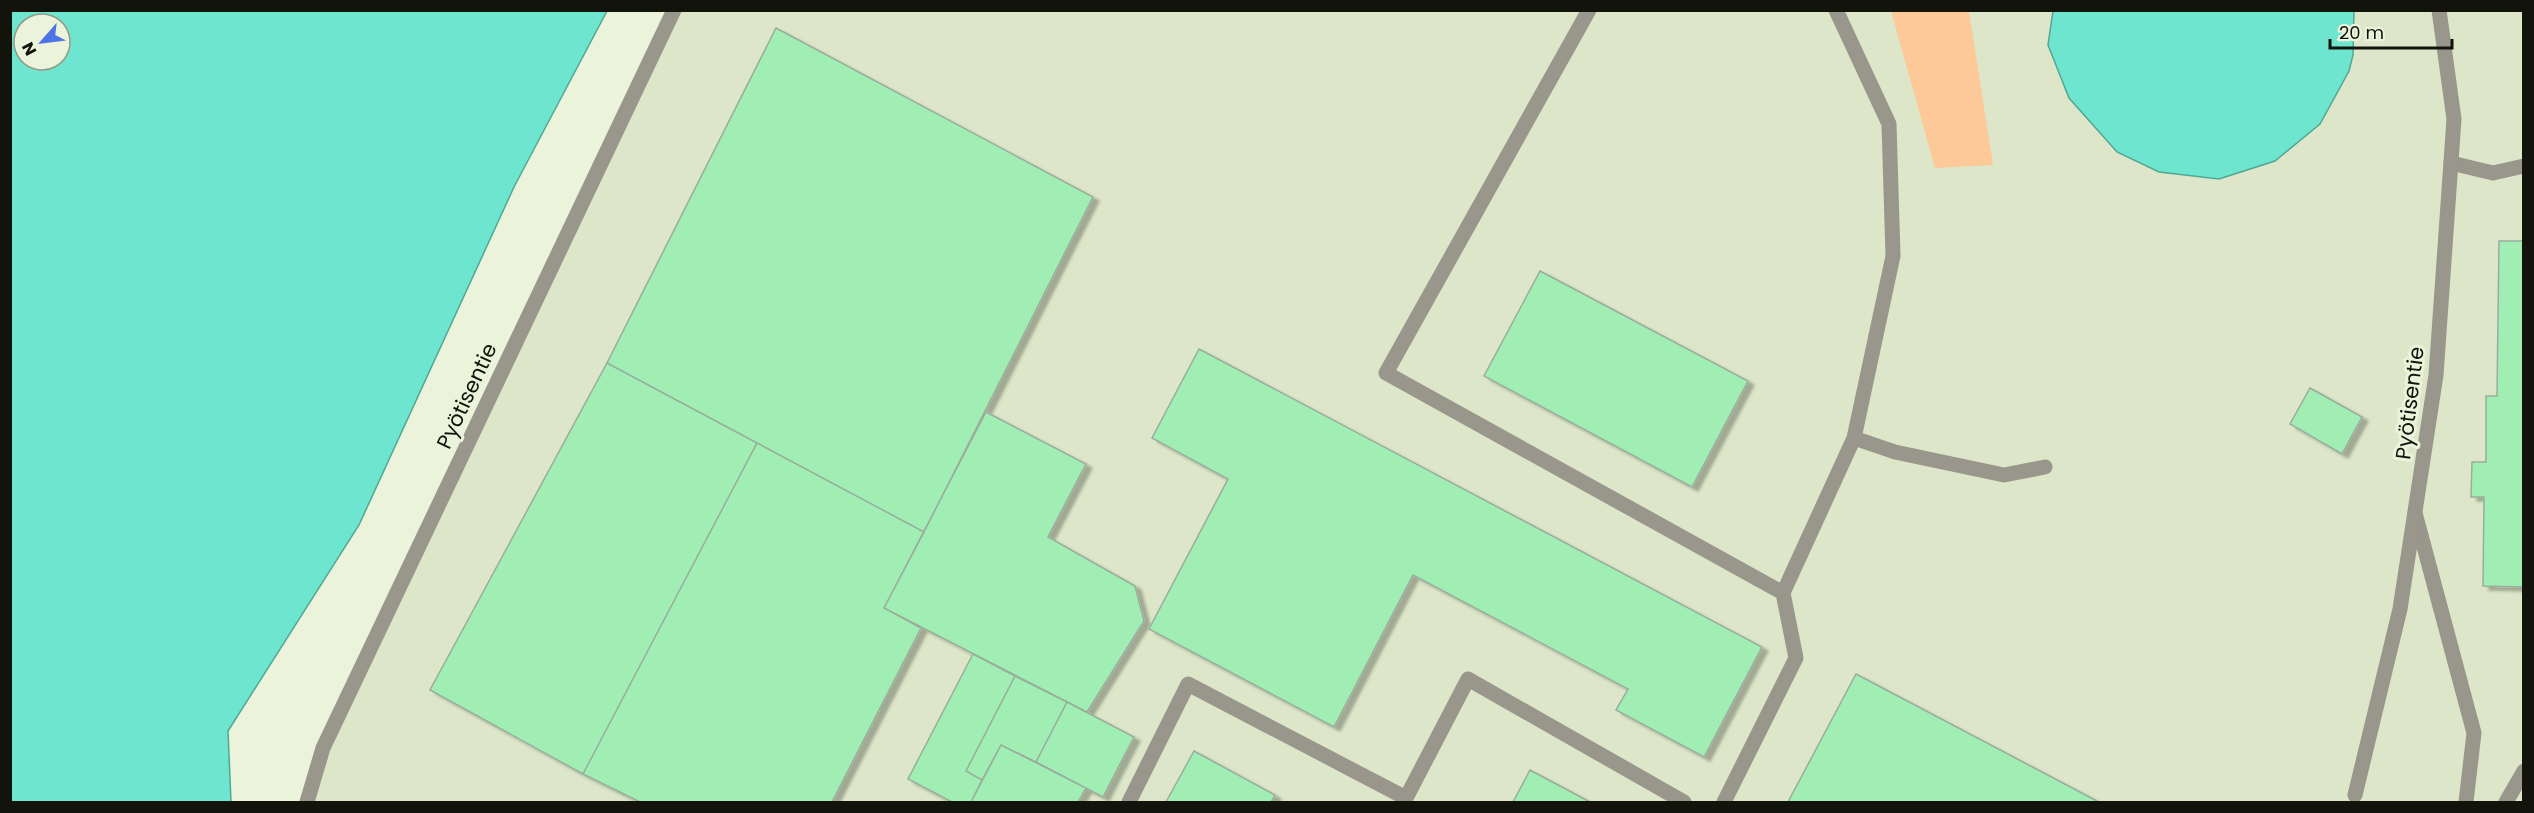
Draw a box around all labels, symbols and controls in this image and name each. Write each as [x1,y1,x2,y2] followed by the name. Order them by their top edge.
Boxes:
[12,12,72,72] north arrow
[2330,12,2452,50] scale bar
[2339,20,2384,45] text: 20 m
[16,38,42,60] text: N
[429,338,504,453] street label: Pyötisentie
[2388,345,2431,461] street label: Pyötisentie

